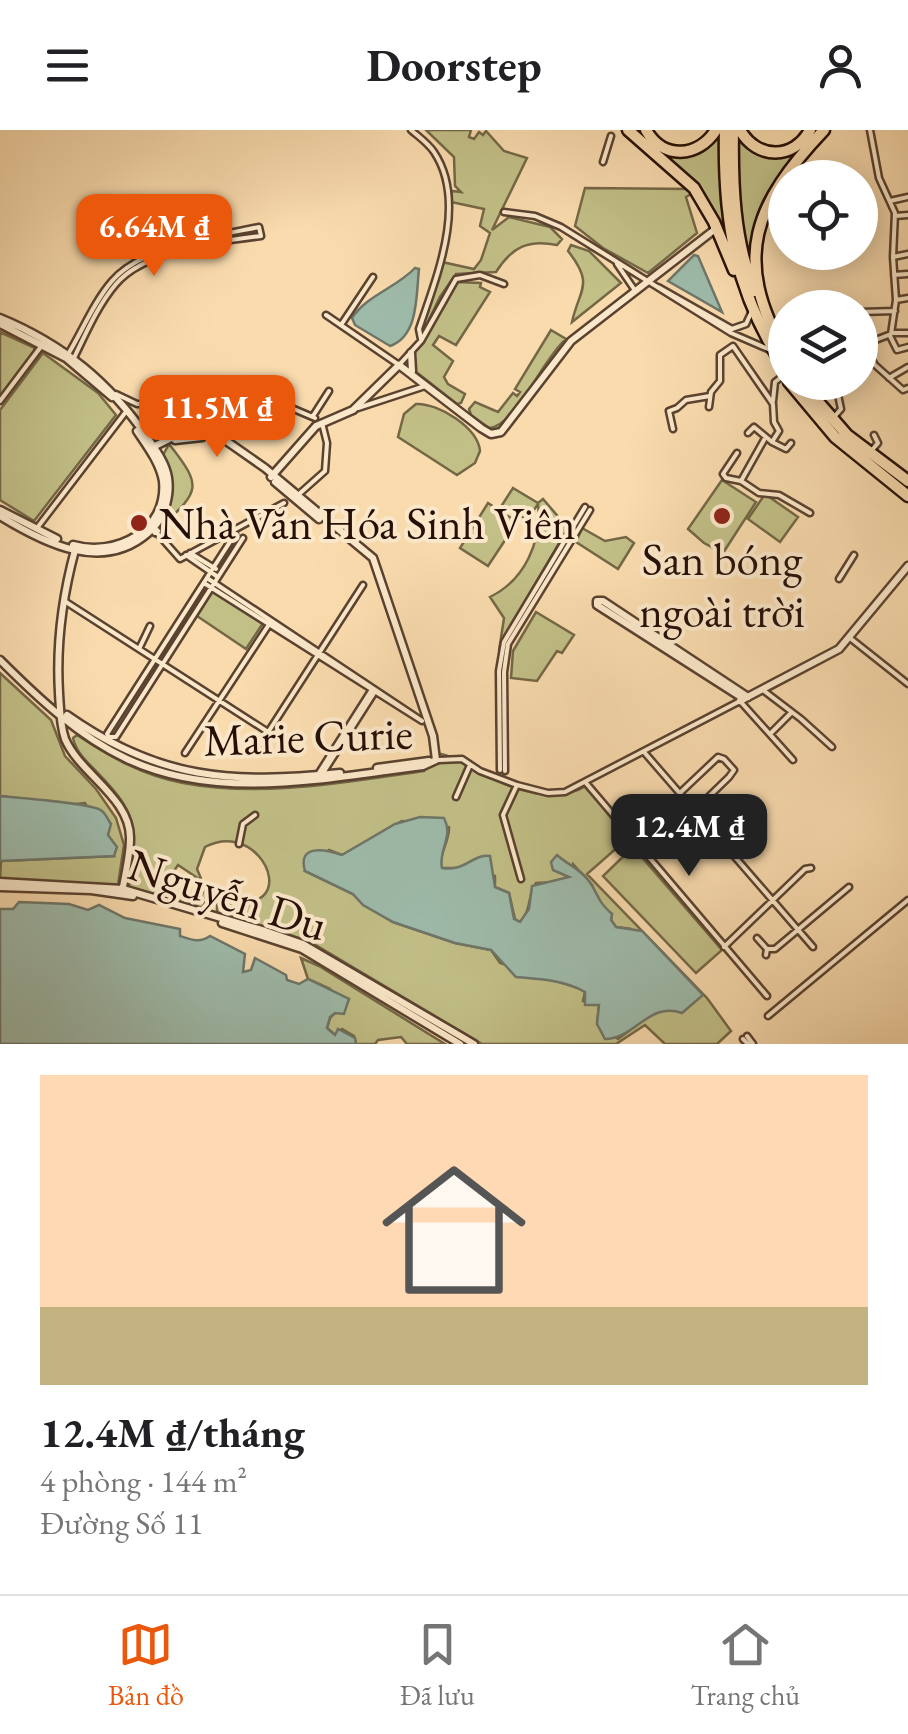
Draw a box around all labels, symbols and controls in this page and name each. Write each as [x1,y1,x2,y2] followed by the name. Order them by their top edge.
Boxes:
[366,36,542,94] text: Doorstep
[40,38,95,93] icon: menu
[813,38,868,93] icon: person
[768,160,878,400] map controls
[768,160,878,270] button: locate
[62,194,246,279] pin: 6.64M ₫
[98,205,210,247] text: 6.64M ₫
[768,290,878,400] button: layers
[125,375,309,460] pin: 11.5M ₫
[161,386,273,428] text: 11.5M ₫
[159,494,576,552] place label: Nhà Văn Hóa Sinh Viên
[711,505,733,527] marker: San bóng ngoài trời
[128,512,150,534] marker: Nhà Văn Hóa Sinh Viên
[639,530,805,640] place label: San bóng ngoài trời
[202,703,414,769] street label: Marie Curie
[597,794,781,879] pin: 12.4M ₫
[633,805,745,847] text: 12.4M ₫
[121,835,335,953] street label: Nguyễn Du
[364,1140,544,1320] icon: home
[40,1405,305,1460] text: 12.4M ₫/tháng
[40,1460,247,1502] text: 4 phòng · 144 m²
[40,1502,203,1544] text: Đường Số 11
[108,1617,184,1713] tab: Bản đồ
[400,1617,475,1713] tab: Đã lưu
[690,1617,800,1713] tab: Trang chủ

